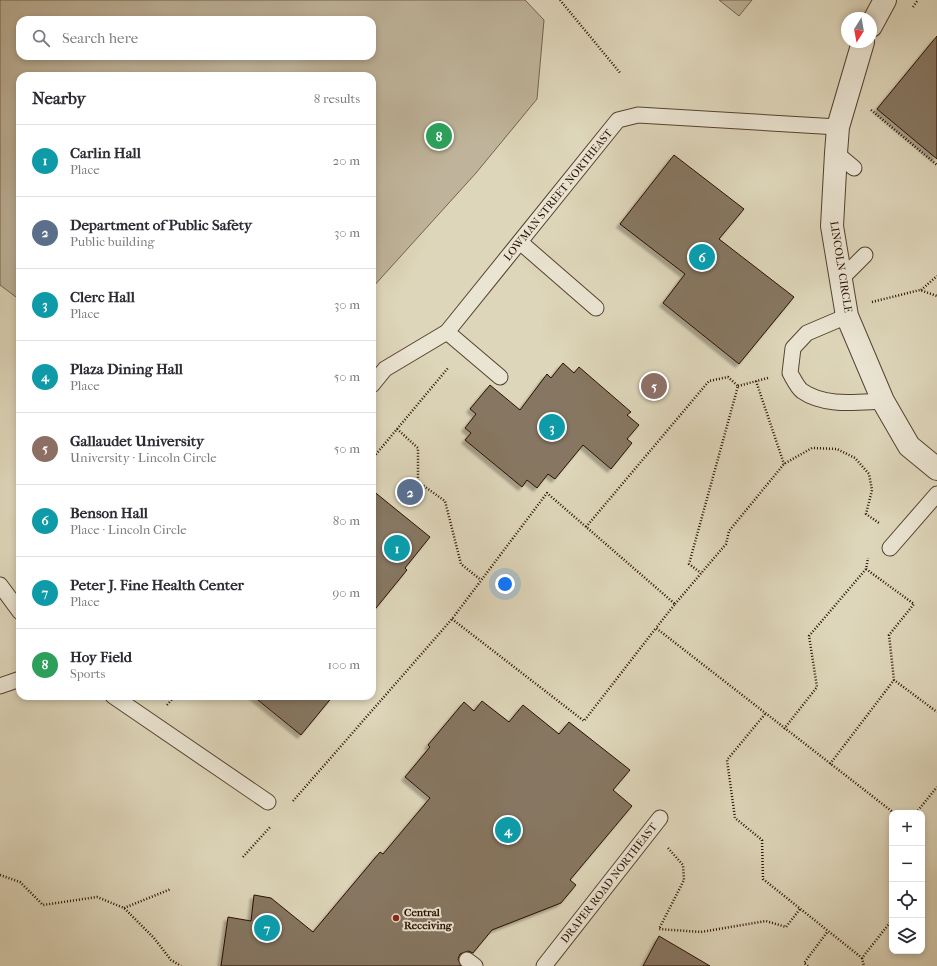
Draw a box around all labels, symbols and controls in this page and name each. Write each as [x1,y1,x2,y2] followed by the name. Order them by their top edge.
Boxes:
[841,12,877,48] north arrow
[16,16,376,60] search box
[30,27,52,49] icon: search
[62,29,138,47] text: Search here
[32,88,86,108] text: Nearby
[314,91,360,106] text: 8 results
[426,121,452,151] pin: 8
[501,126,615,263] street label: LOWMAN STREET NORTHEAST
[70,144,141,162] text: Carlin Hall
[43,153,47,168] text: 1
[333,153,360,168] text: 20 m
[70,162,100,177] text: Place
[70,216,252,234] text: Department of Public Safety
[827,220,855,314] street label: LINCOLN CIRCLE
[42,225,48,240] text: 2
[334,225,360,240] text: 30 m
[70,234,155,249] text: Public building
[689,242,715,272] pin: 6
[70,288,135,306] text: Clerc Hall
[42,297,48,312] text: 3
[334,297,360,312] text: 30 m
[70,306,100,321] text: Place
[70,360,183,378] text: Plaza Dining Hall
[41,369,49,384] text: 4
[334,369,360,384] text: 50 m
[641,371,667,401] pin: 5
[70,378,100,393] text: Place
[539,412,565,442] pin: 3
[70,432,204,450] text: Gallaudet University
[42,441,48,456] text: 5
[334,441,360,456] text: 50 m
[70,450,217,465] text: University · Lincoln Circle
[397,477,423,507] pin: 2
[70,504,148,522] text: Benson Hall
[41,513,49,528] text: 6
[333,513,360,528] text: 80 m
[70,522,187,537] text: Place · Lincoln Circle
[384,533,410,563] pin: 1
[495,574,515,594] your location
[70,576,244,594] text: Peter J. Fine Health Center
[42,585,48,600] text: 7
[332,585,360,600] text: 90 m
[70,594,100,609] text: Place
[70,648,132,666] text: Hoy Field
[42,657,48,672] text: 8
[327,657,360,672] text: 100 m
[70,666,105,681] text: Sports
[889,810,925,954] map controls
[889,810,925,846] button: +
[495,815,521,845] pin: 4
[558,820,660,946] street label: DRAPER ROAD NORTHEAST
[889,846,925,882] button: −
[889,882,925,918] button: locate
[404,906,453,932] place label: Central Receiving
[254,913,280,943] pin: 7
[391,913,401,923] marker: Central Receiving
[889,918,925,954] button: layers

